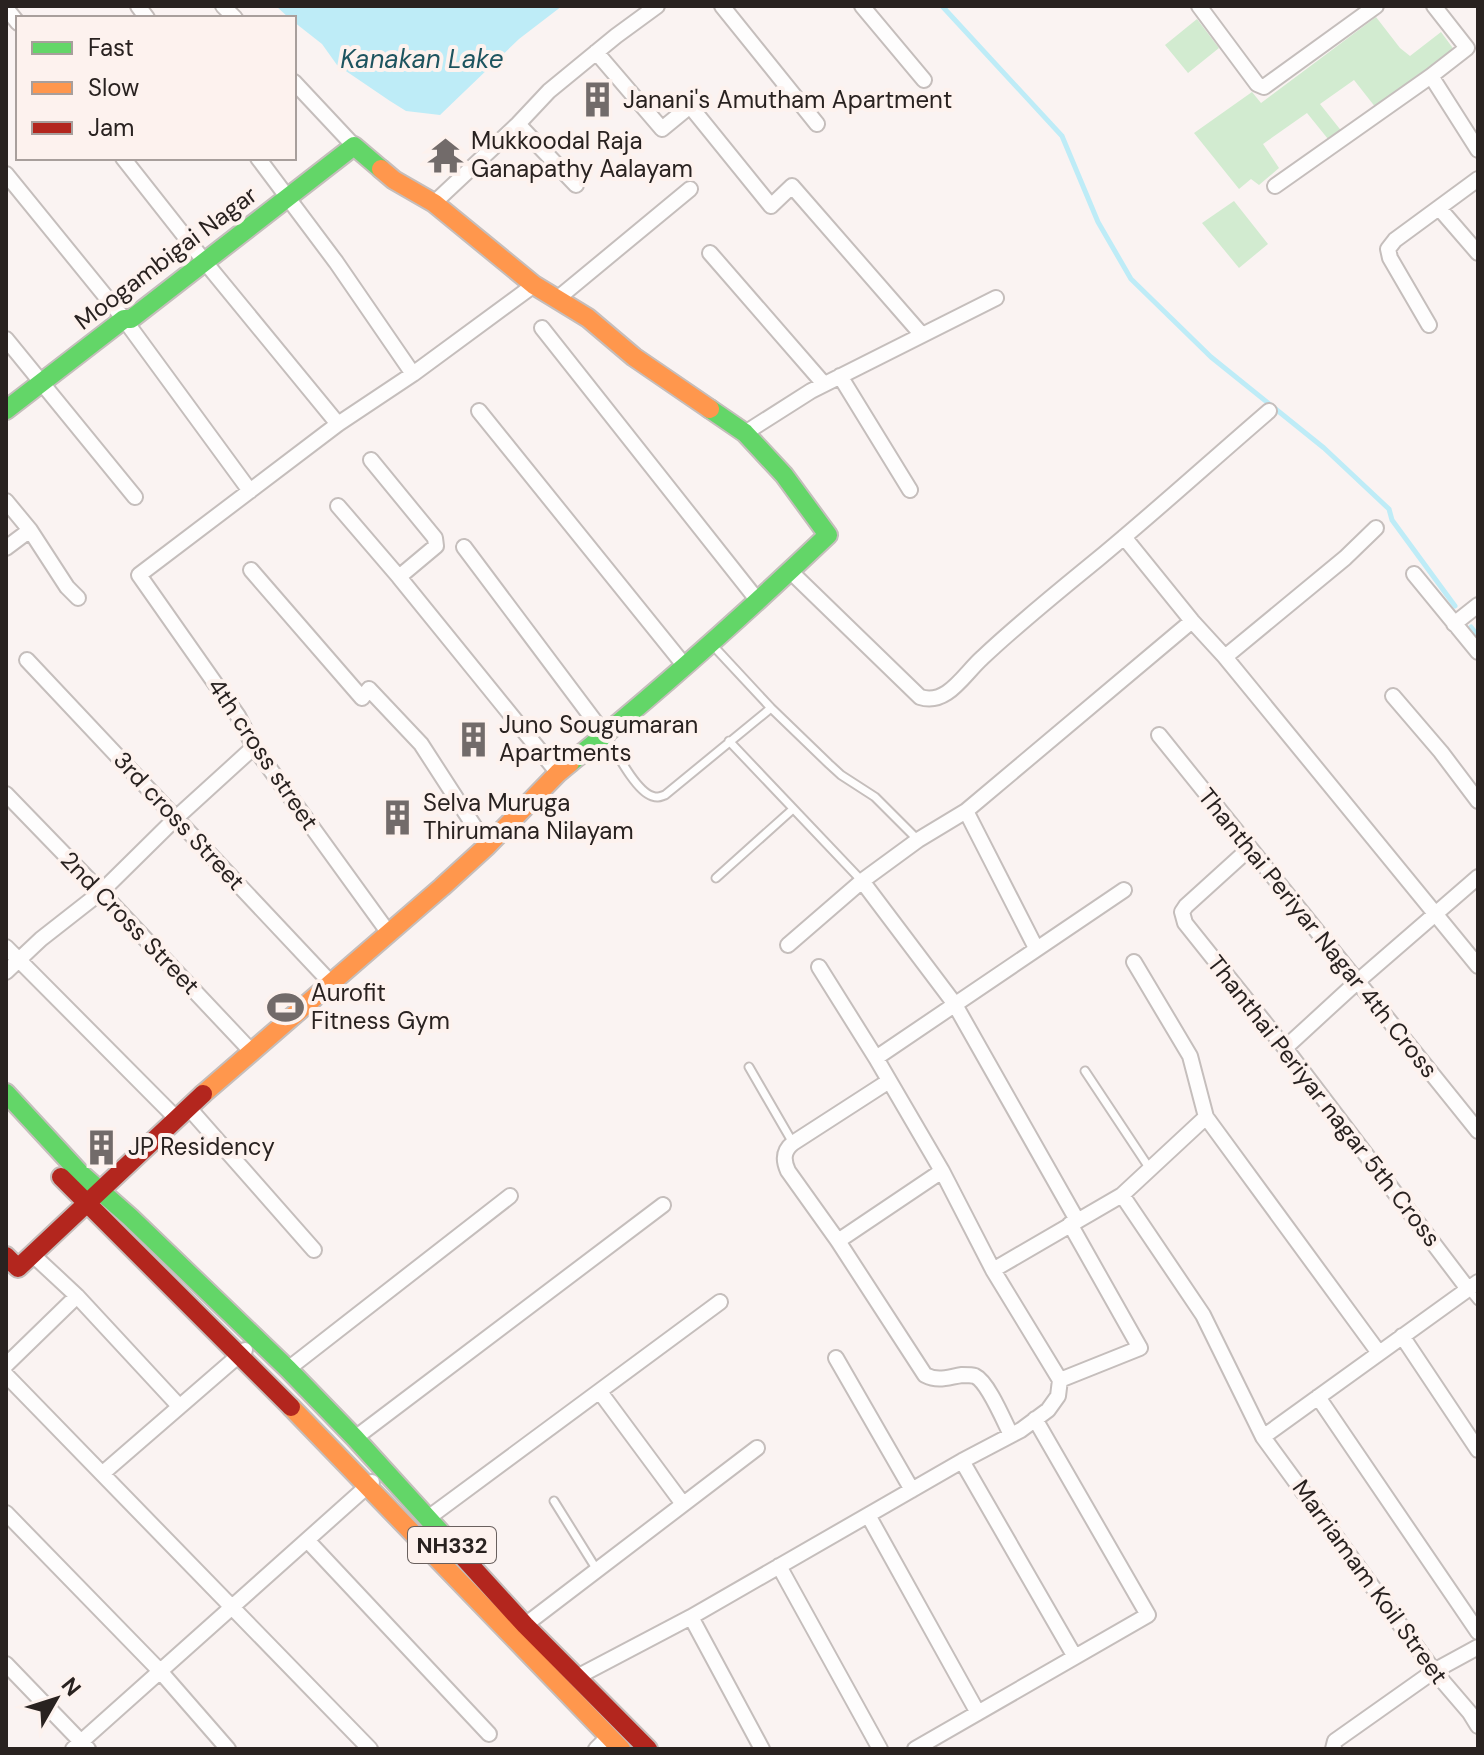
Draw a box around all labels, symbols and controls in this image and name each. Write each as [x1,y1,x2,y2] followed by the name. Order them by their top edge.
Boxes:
[16,16,296,160] legend
[88,32,134,63] text: Fast
[340,42,504,76] water label: Kanakan Lake
[88,72,139,103] text: Slow
[578,81,616,119] building icon: Janani's Amutham Apartment
[623,84,952,115] place label: Janani's Amutham Apartment
[88,112,134,143] text: Jam
[471,125,693,184] place label: Mukkoodal Raja Ganapathy Aalayam
[426,136,464,174] temple icon: Mukkoodal Raja Ganapathy Aalayam
[68,179,263,336] street label: Moogambigai Nagar
[201,672,326,836] street label: 4th cross street
[499,709,698,768] place label: Juno Sougumaran Apartments
[454,720,492,758] building icon: Juno Sougumaran Apartments
[107,745,252,897] street label: 3rd cross Street
[1192,781,1445,1084] street label: Thanthai Periyar Nagar 4th Cross
[423,787,634,846] place label: Selva Muruga Thirumana Nilayam
[378,798,416,836] building icon: Selva Muruga Thirumana Nilayam
[54,844,207,1001] street label: 2nd Cross Street
[1201,949,1448,1253] street label: Thanthai Periyar nagar 5th Cross
[311,977,450,1036] place label: Aurofit Fitness Gym
[266,988,304,1026] sports icon: Aurofit Fitness Gym
[83,1128,121,1166] building icon: JP Residency
[128,1131,275,1162] place label: JP Residency
[1286,1473,1455,1690] street label: Marriamam Koil Street
[408,1527,496,1563] road number: NH332
[16,1659,96,1739] north arrow
[55,1671,87,1702] text: N

